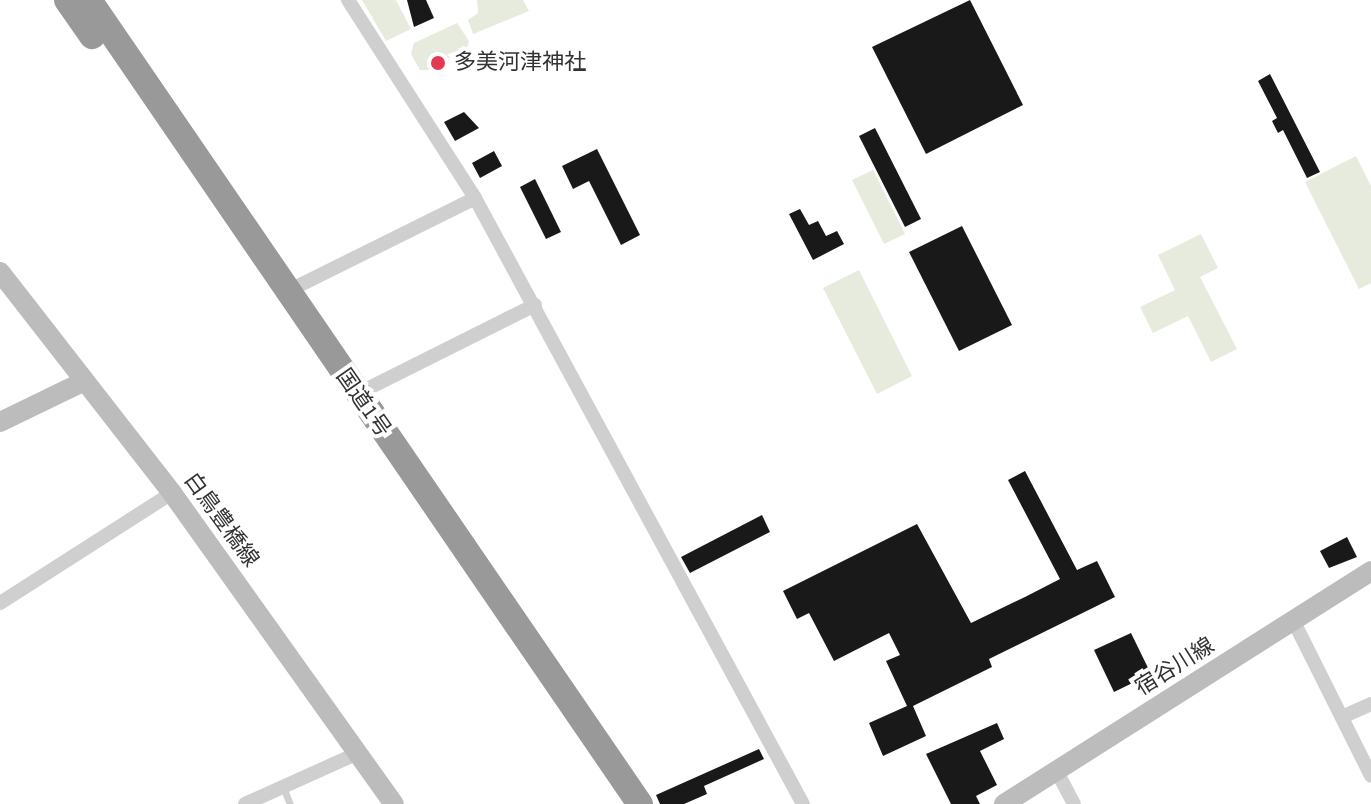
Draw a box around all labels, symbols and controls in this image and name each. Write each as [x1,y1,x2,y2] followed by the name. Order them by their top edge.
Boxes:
[454,50,586,76] place label: 多美河津神社
[429,54,447,72] marker: 多美河津神社
[330,364,396,442] street label: 国道1号
[178,468,264,572] street label: 白鳥豊橋線
[1131,632,1219,702] street label: 宿谷川線

